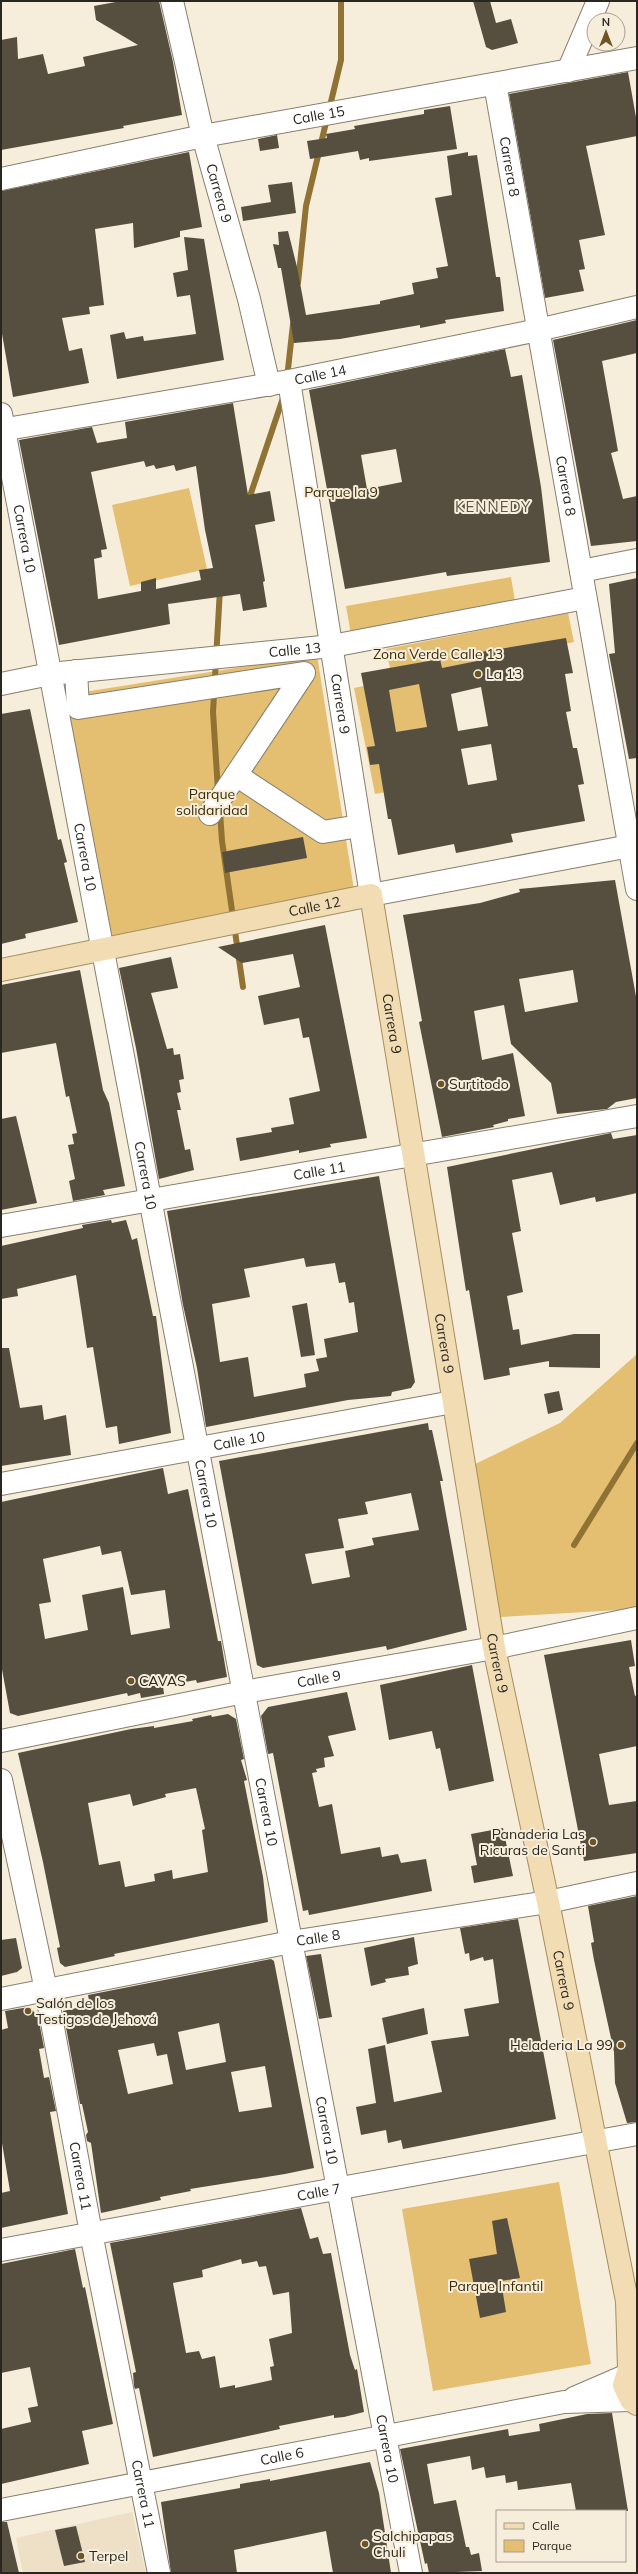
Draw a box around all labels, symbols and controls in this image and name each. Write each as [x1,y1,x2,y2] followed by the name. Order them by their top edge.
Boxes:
[586,12,626,52] north arrow
[602,15,610,29] text: N
[291,102,346,129] street label: Calle 15
[495,135,524,198] street label: Carrera 8
[202,161,236,225] street label: Carrera 9
[293,360,348,389] street label: Calle 14
[552,454,580,517] street label: Carrera 8
[304,483,378,501] park label: Parque la 9
[455,497,531,516] district label: KENNEDY
[9,503,40,575] street label: Carrera 10
[268,638,322,661] street label: Calle 13
[373,645,503,663] park label: Zona Verde Calle 13
[486,665,522,683] place label: La 13
[473,669,483,679] marker: La 13
[327,672,354,735] street label: Carrera 9
[176,785,248,819] park label: Parque solidaridad
[70,821,100,893] street label: Carrera 10
[287,892,342,920] street label: Calle 12
[378,992,406,1055] street label: Carrera 9
[449,1075,509,1093] place label: Surtitodo
[436,1079,446,1089] marker: Surtitodo
[130,1140,161,1211] street label: Carrera 10
[292,1158,347,1184] street label: Calle 11
[430,1312,458,1375] street label: Carrera 9
[212,1427,267,1454] street label: Calle 10
[191,1458,221,1529] street label: Carrera 10
[483,1632,512,1695] street label: Carrera 9
[296,1666,342,1691] street label: Calle 9
[139,1672,186,1690] place label: CAVAS
[126,1676,136,1686] marker: CAVAS
[251,1776,282,1848] street label: Carrera 10
[480,1825,585,1859] place label: Panaderia Las Ricuras de Santi
[588,1837,598,1847] marker: Panaderia Las Ricuras de Santi
[295,1925,341,1950] street label: Calle 8
[549,1949,578,2012] street label: Carrera 9
[36,1994,157,2028] place label: Salón de los Testigos de Jehová
[23,2006,33,2016] marker: Salón de los Testigos de Jehová
[510,2036,613,2054] place label: Heladeria La 99
[616,2040,626,2050] marker: Heladeria La 99
[312,2095,342,2166] street label: Carrera 10
[65,2140,96,2212] street label: Carrera 11
[295,2179,342,2205] street label: Calle 7
[449,2277,543,2295] park label: Parque Infantil
[372,2413,403,2484] street label: Carrera 10
[259,2443,305,2469] street label: Calle 6
[128,2458,159,2530] street label: Carrera 11
[496,2510,626,2562] legend
[532,2518,559,2533] text: Calle
[373,2527,453,2561] place label: Salchipapas Chuli
[532,2538,572,2553] text: Parque
[360,2539,370,2549] marker: Salchipapas Chuli
[89,2547,128,2565] place label: Terpel
[76,2551,86,2561] marker: Terpel

